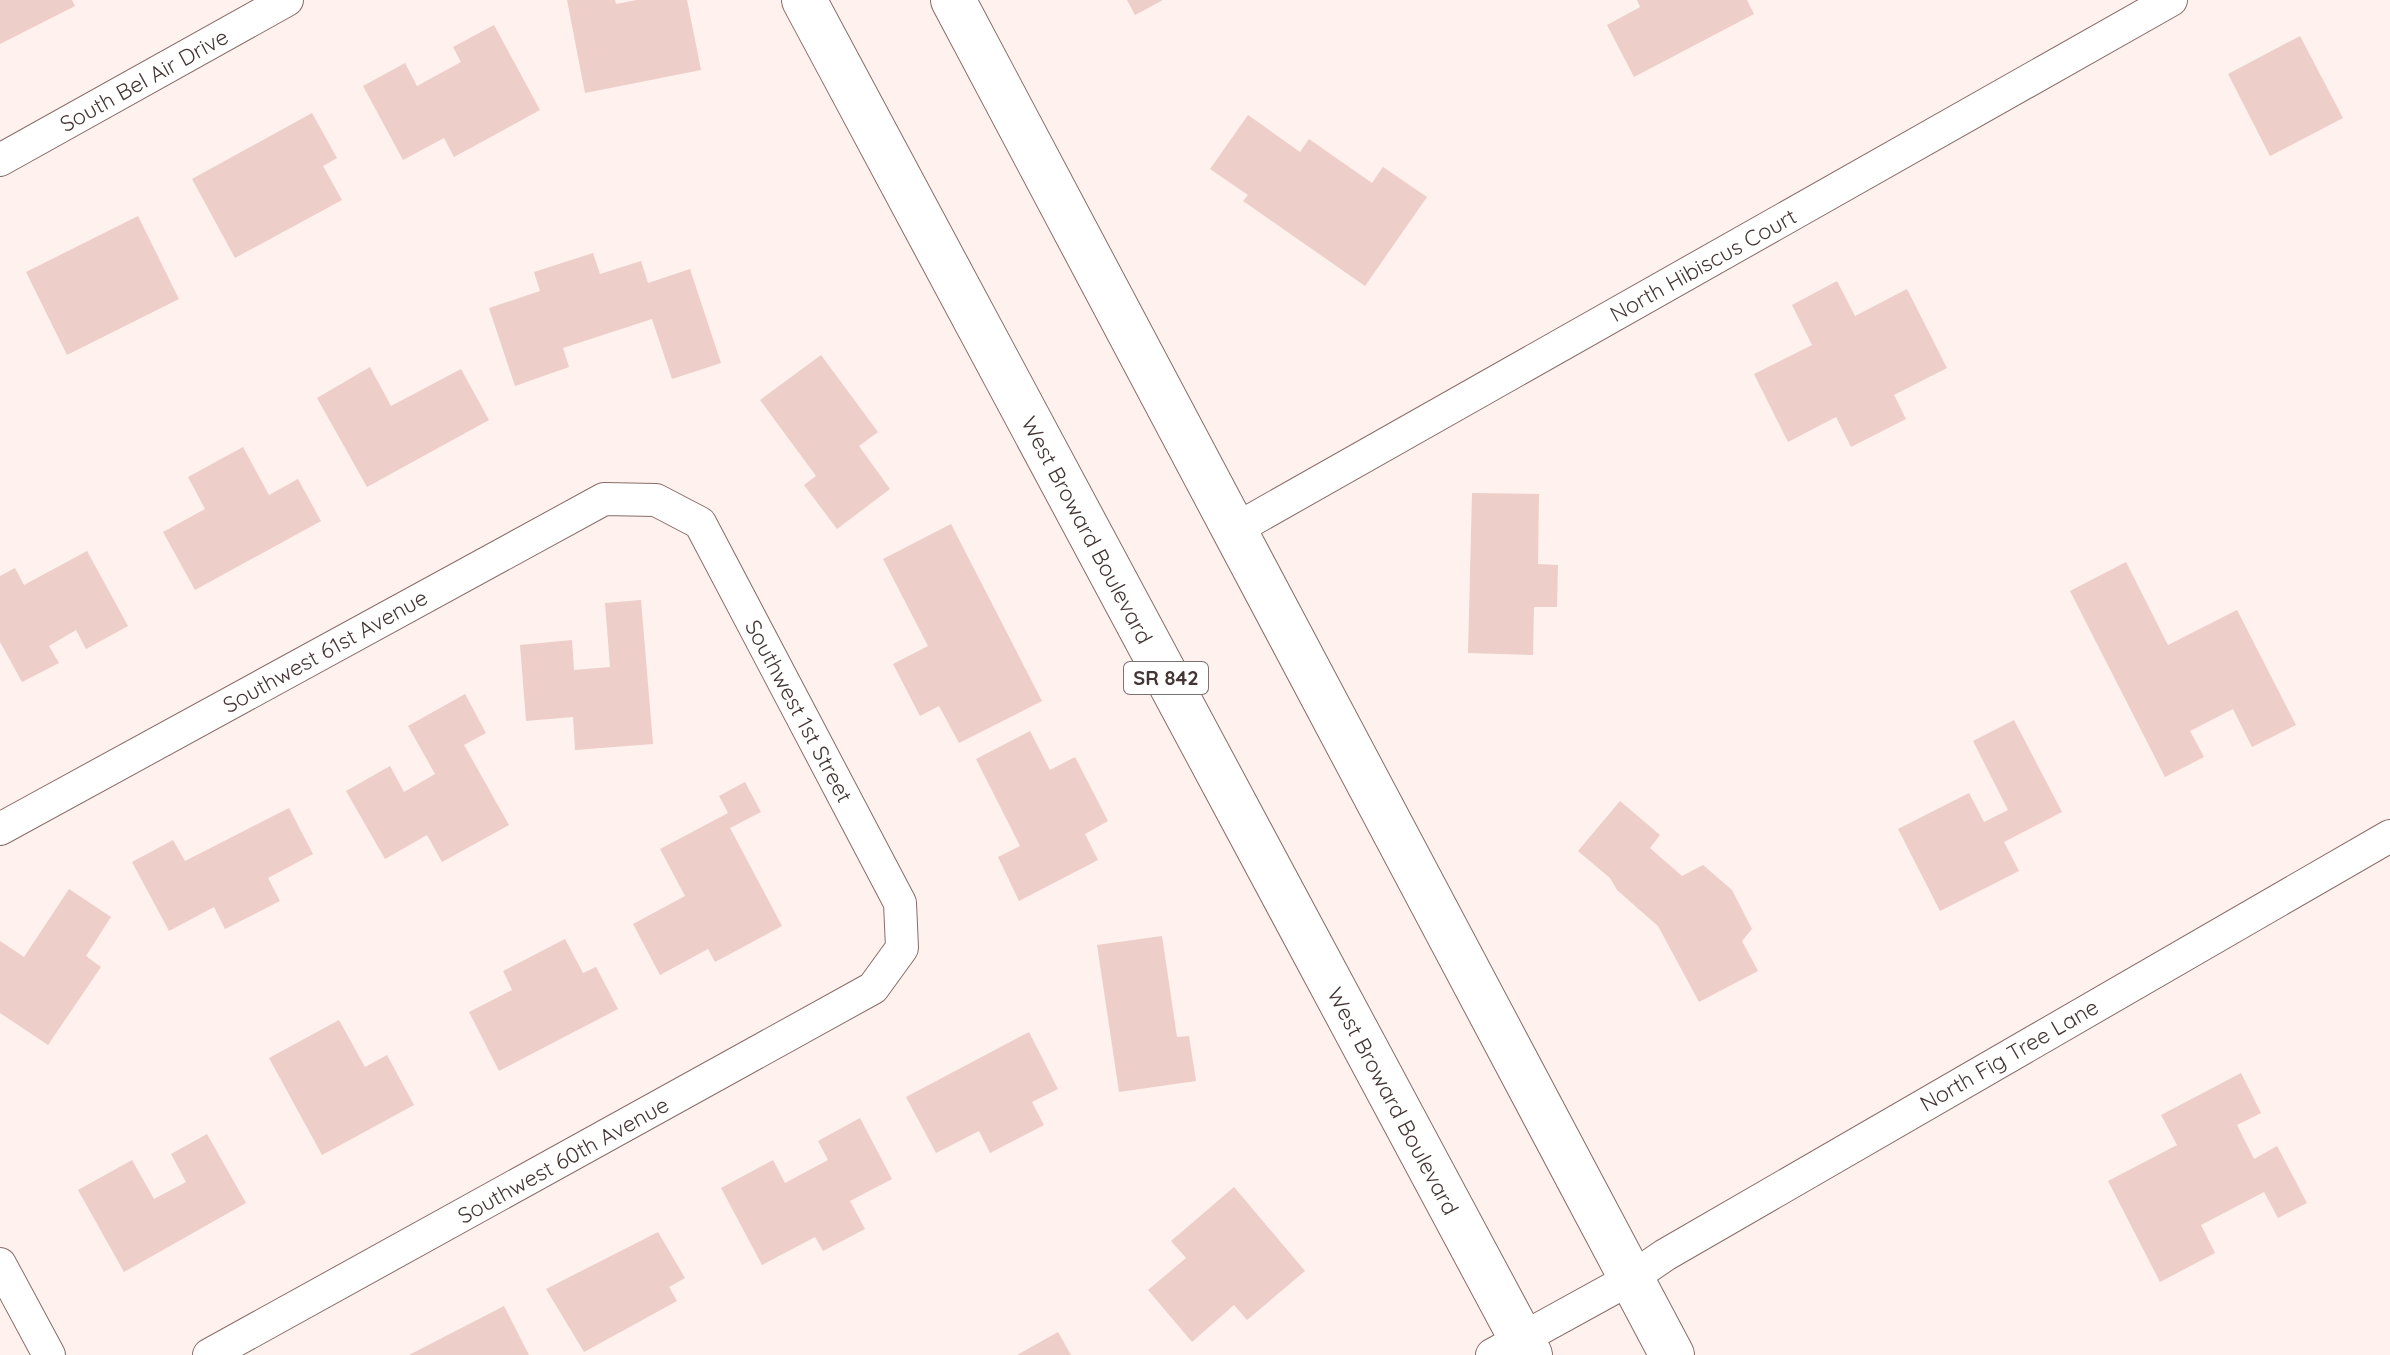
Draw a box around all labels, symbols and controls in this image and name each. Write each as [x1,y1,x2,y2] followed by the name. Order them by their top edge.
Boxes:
[55,22,233,138] street label: South Bel Air Drive
[1605,202,1801,328] street label: North Hibiscus Court
[1015,411,1159,649] street label: West Broward Boulevard
[218,583,432,719] street label: Southwest 61st Avenue
[739,615,859,807] street label: Southwest 1st Street
[1124,662,1208,694] road number: SR 842
[1321,982,1465,1220] street label: West Broward Boulevard
[1915,992,2103,1118] street label: North Fig Tree Lane
[453,1090,673,1230] street label: Southwest 60th Avenue

